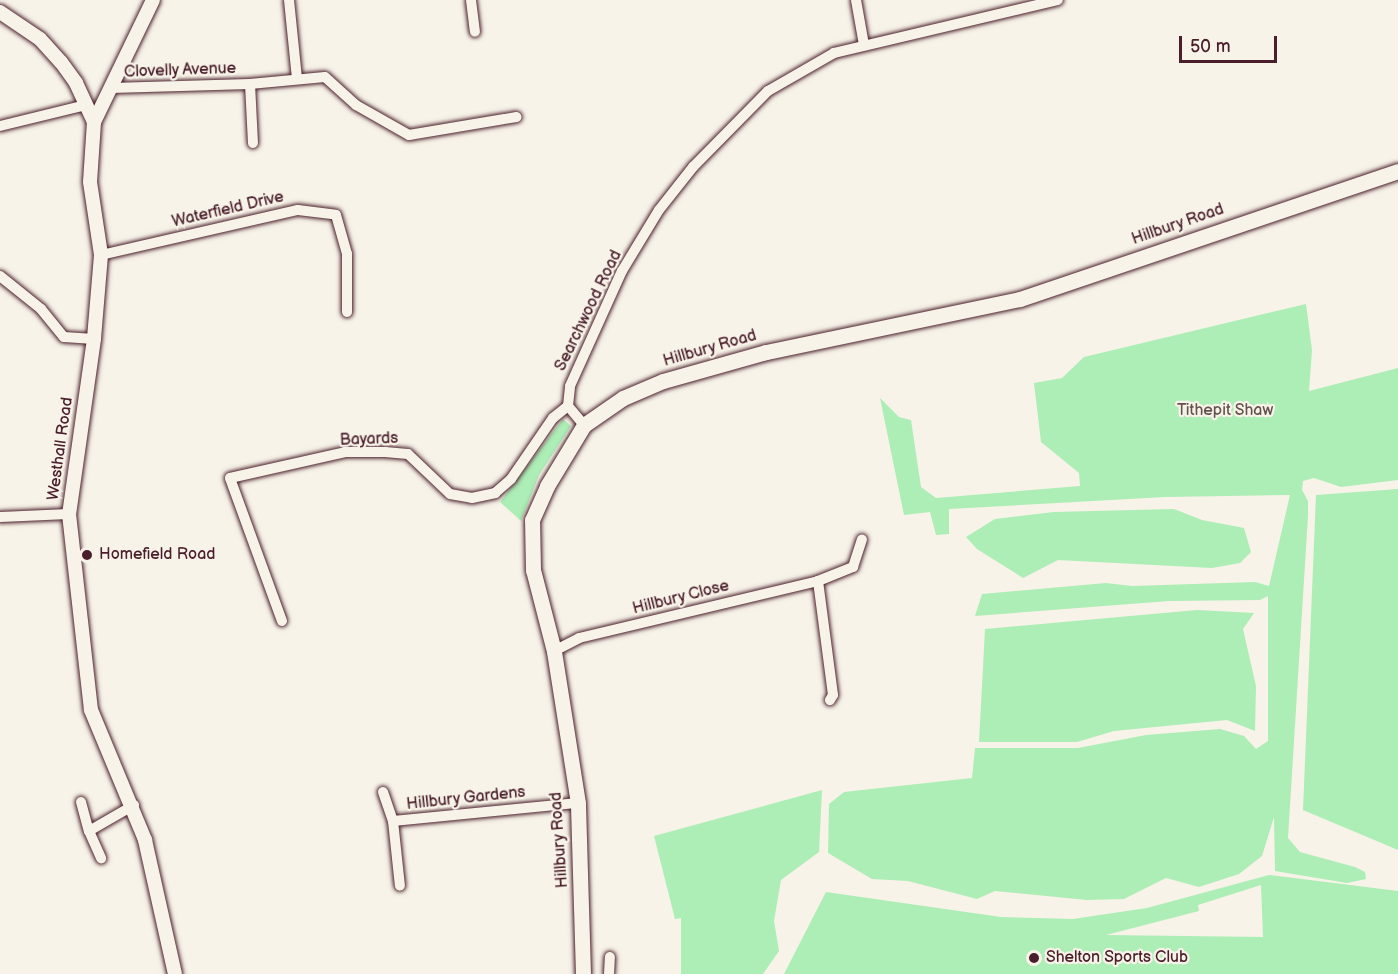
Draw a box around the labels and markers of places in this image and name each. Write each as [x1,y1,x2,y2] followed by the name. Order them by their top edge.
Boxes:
[99,545,215,565] place label: Homefield Road
[80,548,94,562] marker: Homefield Road
[1046,948,1188,968] place label: Shelton Sports Club
[1027,951,1041,965] marker: Shelton Sports Club

